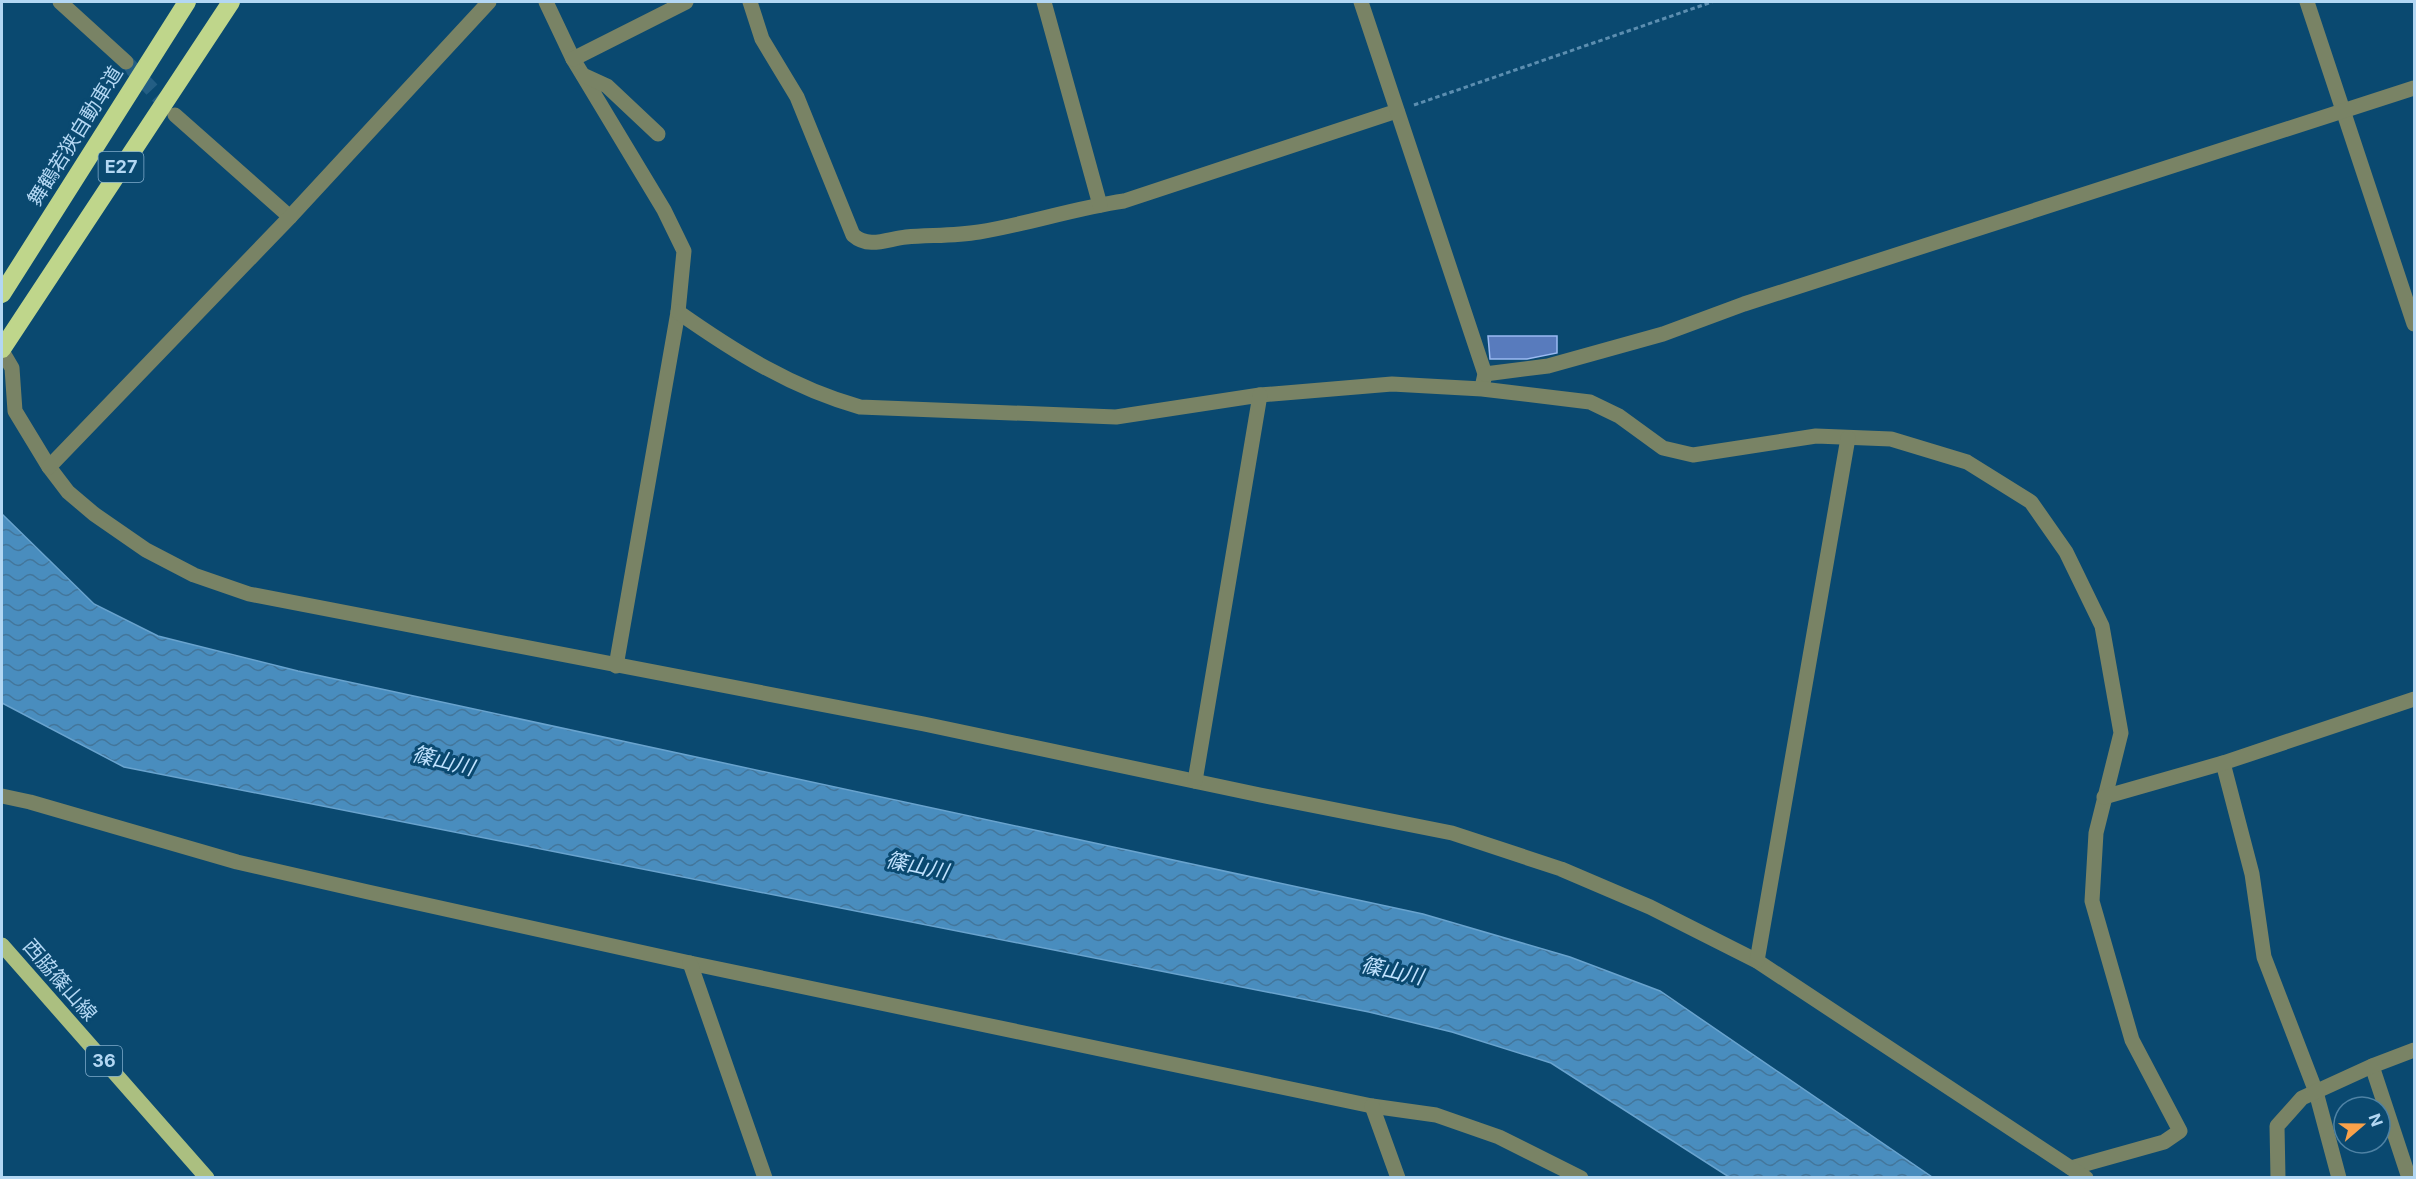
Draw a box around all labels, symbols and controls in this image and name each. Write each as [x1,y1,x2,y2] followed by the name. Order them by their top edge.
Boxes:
[22,62,128,210] street label: 舞鶴若狭自動車道
[98,152,144,182] road number: E27
[410,741,479,781] water label: 篠山川
[884,847,952,885] water label: 篠山川
[18,934,102,1026] street label: 西脇篠山線
[1359,952,1427,990] water label: 篠山川
[86,1046,122,1076] road number: 36
[2332,1095,2392,1155] north arrow
[2365,1111,2388,1129] text: N

